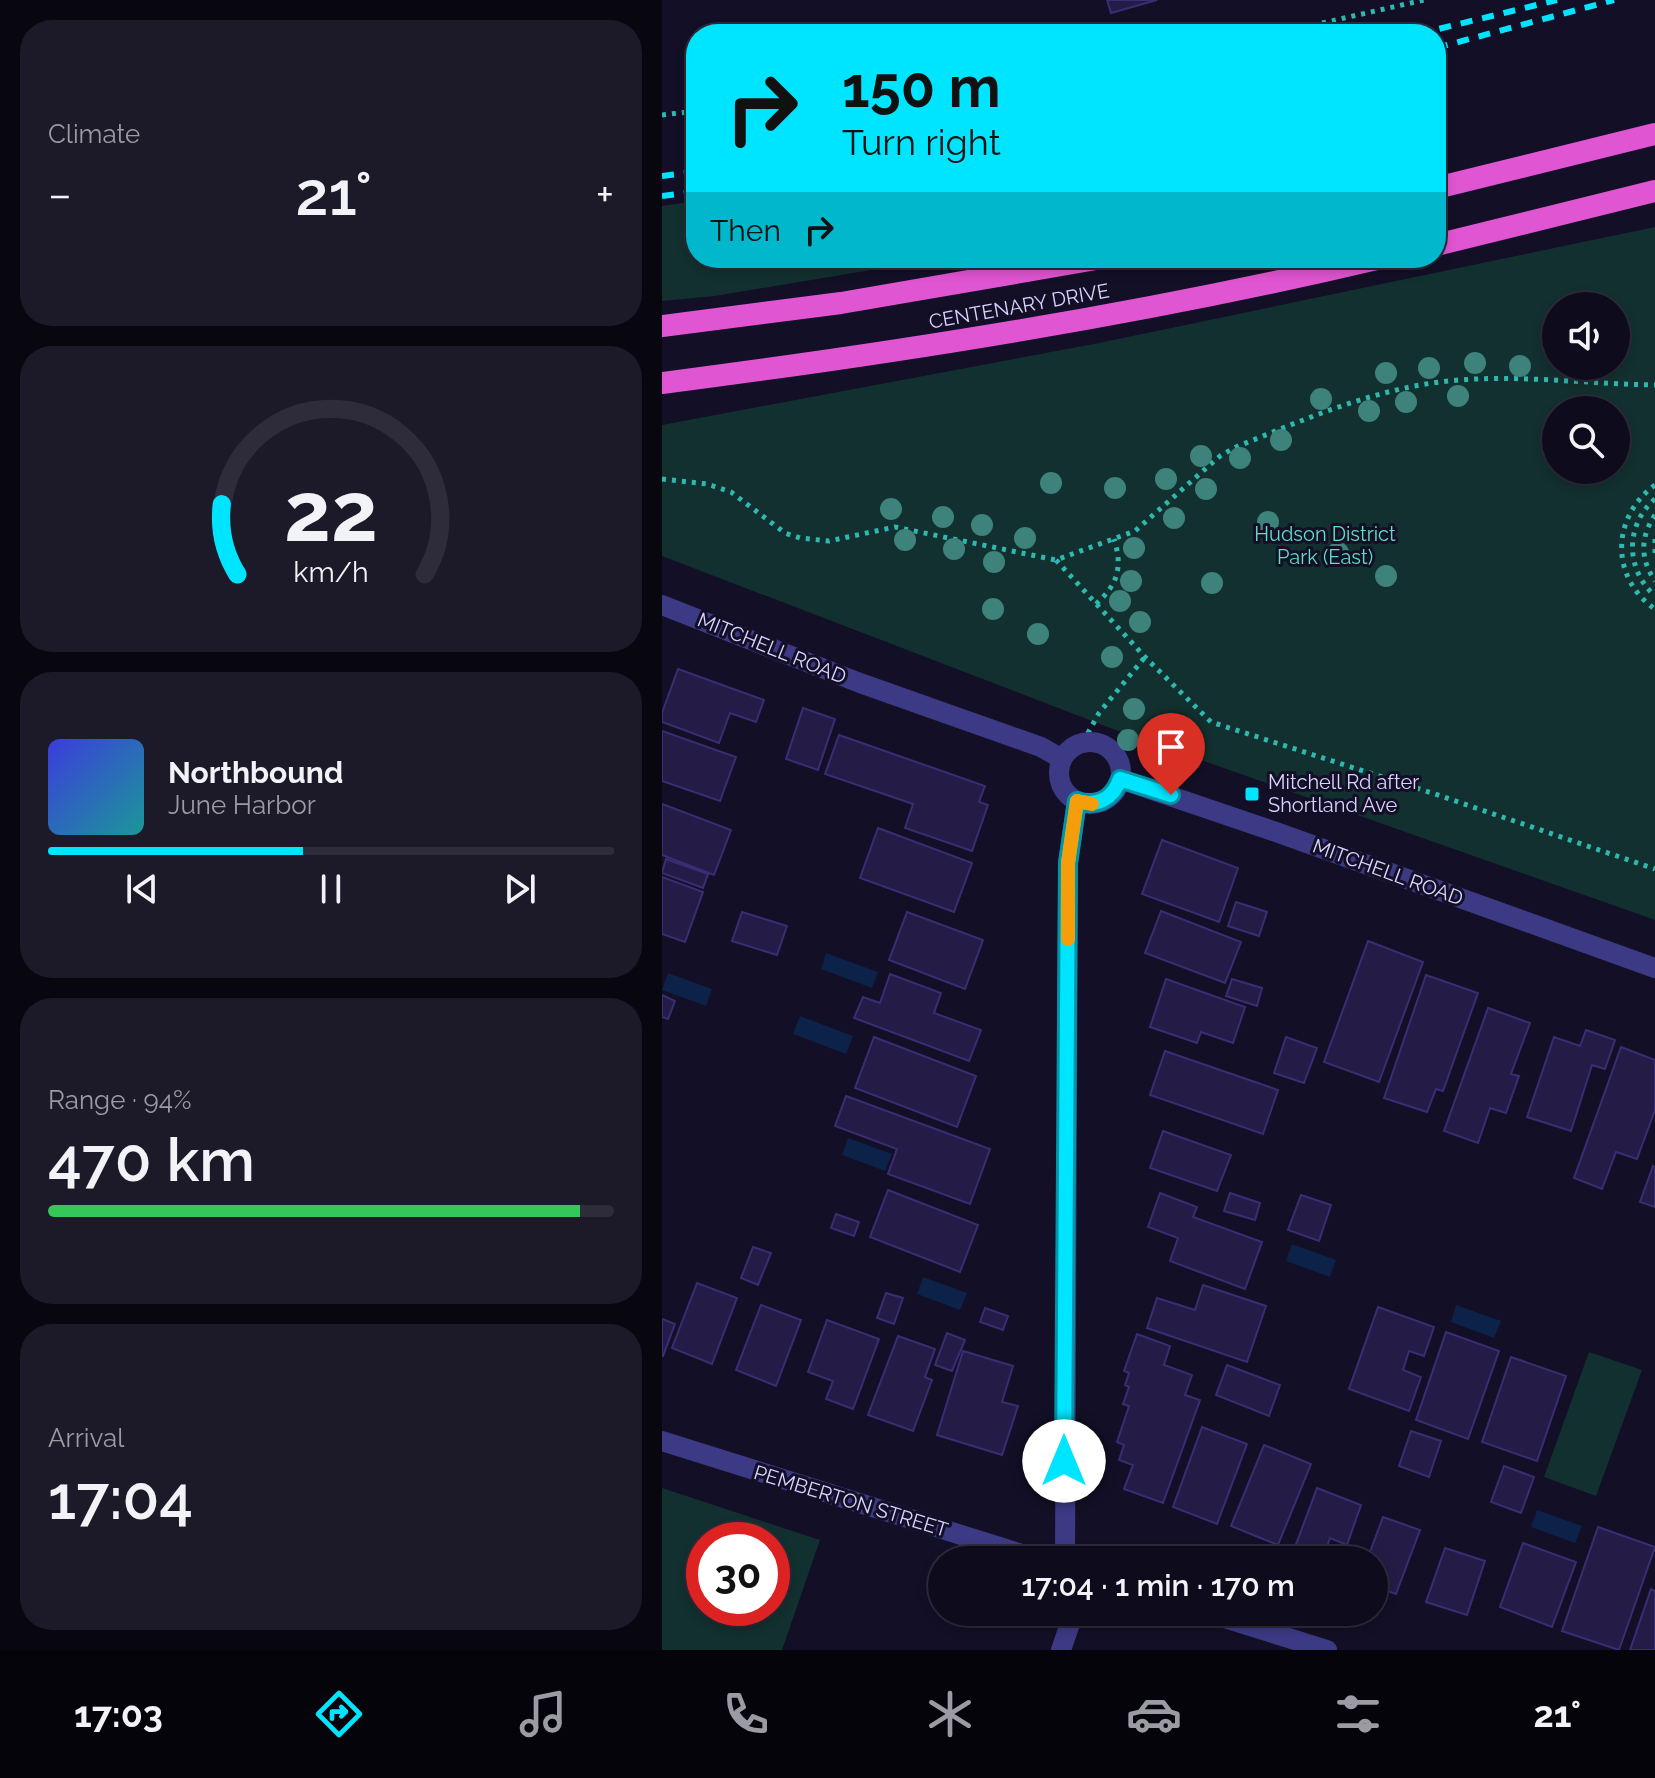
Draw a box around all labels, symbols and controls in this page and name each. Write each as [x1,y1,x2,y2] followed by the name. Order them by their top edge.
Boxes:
[842,54,1001,120] text: 150 m
[710,56,814,160] icon: right
[48,119,140,149] text: Climate
[842,121,1001,163] text: Turn right
[295,159,372,229] text: 21°
[48,169,72,220] text: −
[596,169,614,220] text: +
[797,208,841,252] icon: right
[710,213,781,248] text: Then
[927,278,1111,334] street label: CENTENARY DRIVE
[1542,292,1630,484] map controls
[1542,292,1630,380] button: sound
[1542,396,1630,484] button: search
[284,463,378,560] text: 22
[1254,522,1396,569] park label: Hudson District Park (East)
[293,555,369,589] text: km/h
[694,607,850,689] street label: MITCHELL ROAD
[1137,713,1205,795] pin
[1149,725,1193,769] icon: arrive
[168,755,343,790] text: Northbound
[1268,770,1419,817] place label: Mitchell Rd after Shortland Ave
[1243,785,1261,803] marker: Mitchell Rd after Shortland Ave
[168,790,316,820] text: June Harbor
[1310,834,1466,910] street label: MITCHELL ROAD
[120,867,164,911] icon: previous
[309,867,353,911] icon: pause
[498,867,542,911] icon: next
[48,1085,192,1115] text: Range · 94%
[48,1125,255,1195] text: 470 km
[1022,1419,1106,1503] position arrow
[48,1423,124,1453] text: Arrival
[751,1460,951,1542] street label: PEMBERTON STREET
[48,1463,193,1533] text: 17:04
[686,1522,790,1626] speed limit sign: 30
[1021,1568,1295,1603] text: 17:04 · 1 min · 170 m
[311,1686,367,1742] icon: directions
[515,1686,571,1742] icon: music
[718,1686,774,1742] icon: phone
[922,1686,978,1742] icon: climate
[1126,1686,1182,1742] icon: car
[1330,1686,1386,1742] icon: filters
[74,1693,163,1735] text: 17:03
[1534,1693,1581,1735] text: 21°

